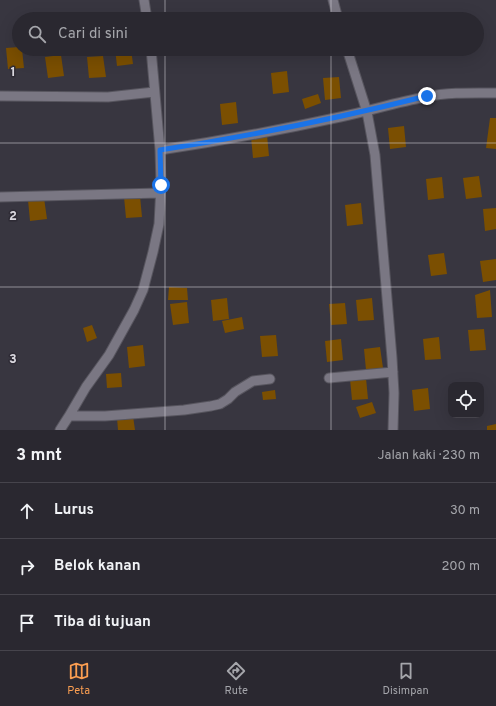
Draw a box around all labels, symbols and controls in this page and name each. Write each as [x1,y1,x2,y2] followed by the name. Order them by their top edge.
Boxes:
[12,12,484,56] search box
[26,23,48,45] icon: search
[58,25,128,44] text: Cari di sini
[10,65,16,81] text: 1
[418,87,436,105] route end
[152,176,170,194] route start
[9,209,17,225] text: 2
[9,352,17,368] text: 3
[448,382,484,418] map controls
[448,382,484,418] button: locate
[16,445,62,467] text: 3 mnt
[377,448,480,464] text: Jalan kaki · 230 m
[16,500,38,522] icon: ahead
[54,501,94,520] text: Lurus
[450,503,480,519] text: 30 m
[16,556,38,578] icon: right
[54,557,141,576] text: Belok kanan
[441,559,480,575] text: 200 m
[16,612,38,634] icon: arrive
[54,613,151,632] text: Tiba di tujuan
[67,660,90,698] tab: Peta
[225,660,248,698] tab: Rute
[382,660,429,698] tab: Disimpan

